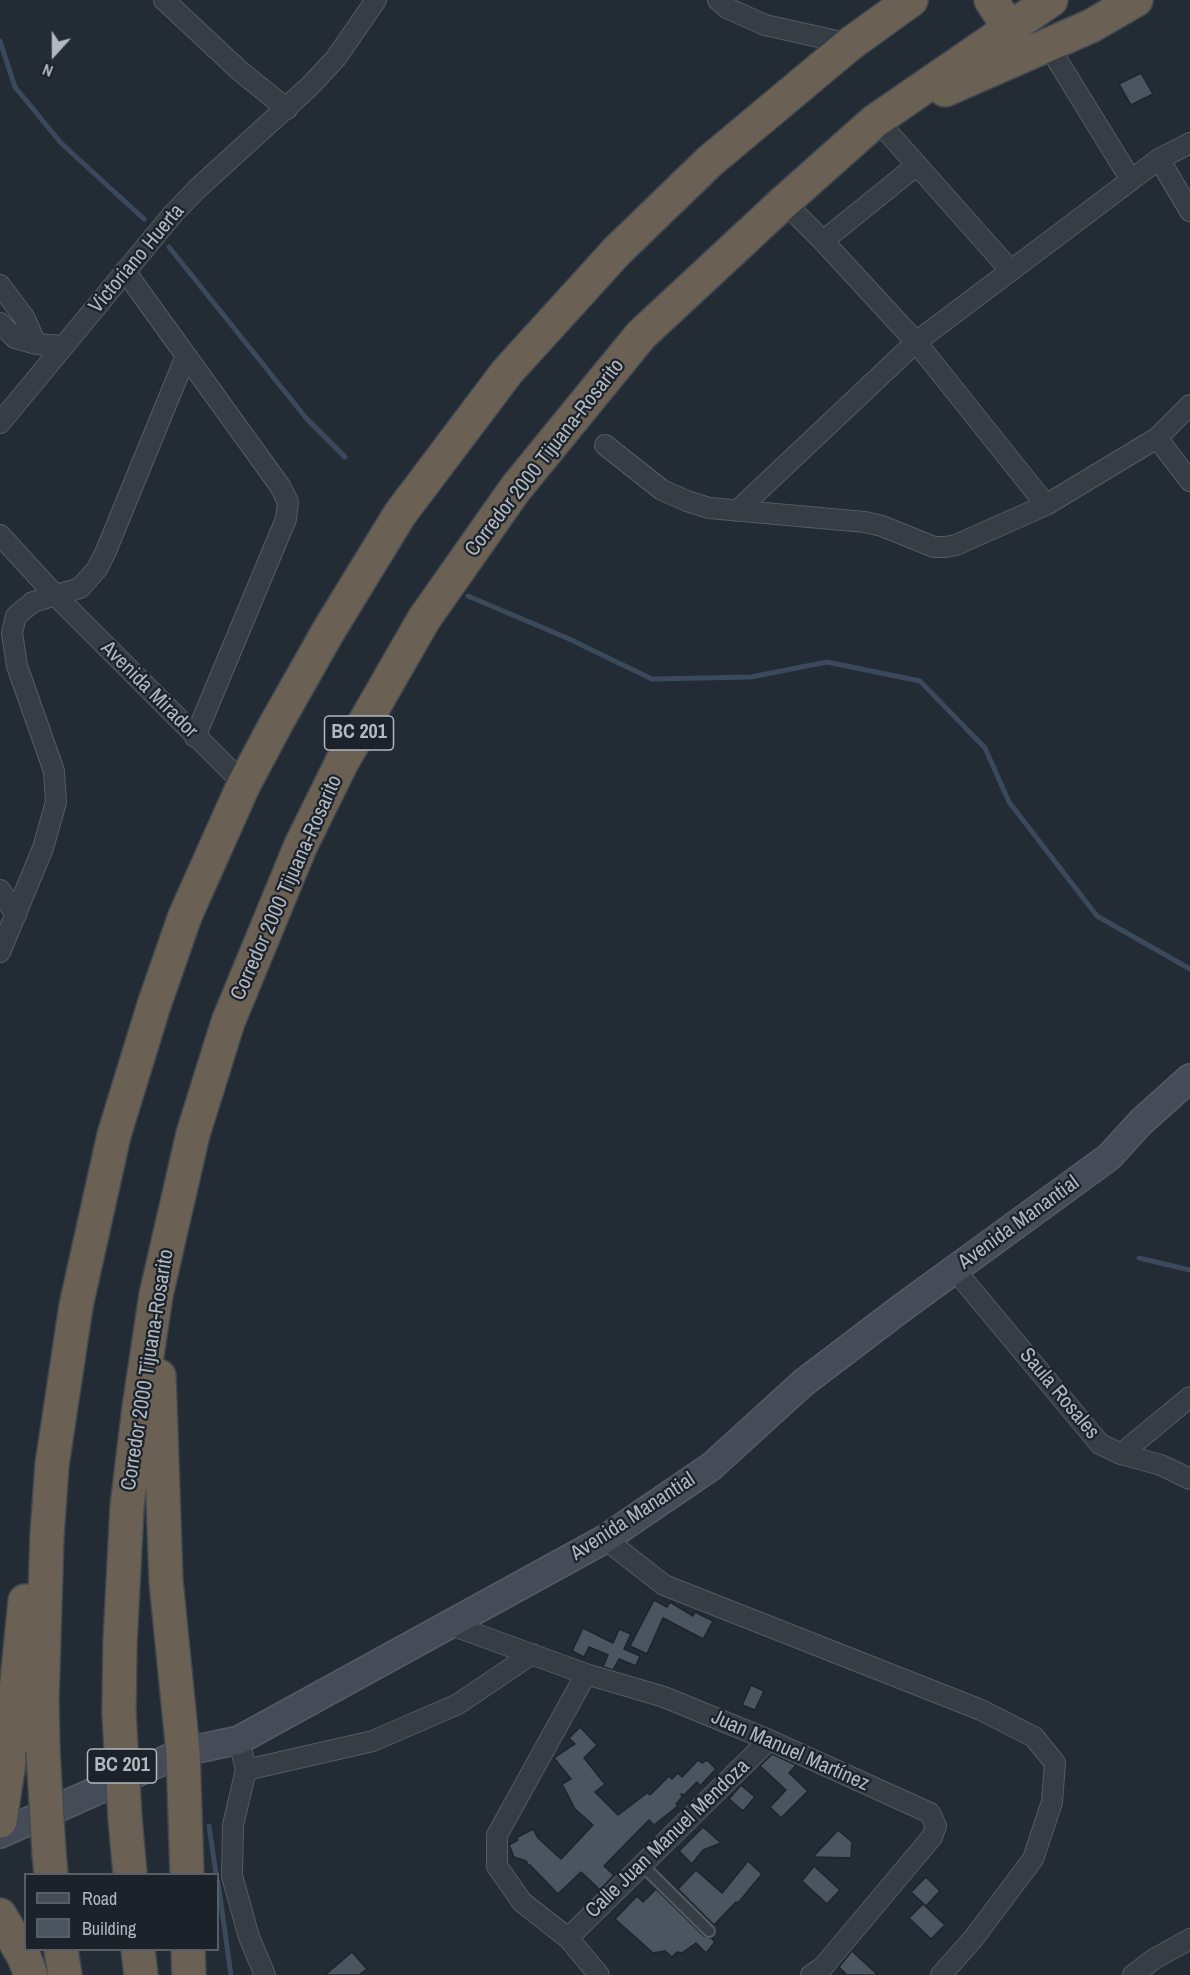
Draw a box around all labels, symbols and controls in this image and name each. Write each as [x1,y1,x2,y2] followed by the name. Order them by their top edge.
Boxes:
[24,24,84,84] north arrow
[39,59,56,83] text: N
[84,199,190,319] street label: Victoriano Huerta
[460,354,630,562] street label: Corredor 2000 Tijuana-Rosarito
[95,636,203,744] street label: Avenida Mirador
[324,716,394,750] road number: BC 201
[226,772,348,1004] street label: Corredor 2000 Tijuana-Rosarito
[954,1171,1084,1275] street label: Avenida Manantial
[116,1248,180,1492] street label: Corredor 2000 Tijuana-Rosarito
[1014,1343,1104,1445] street label: Saula Rosales
[566,1467,700,1567] street label: Avenida Manantial
[707,1705,873,1797] street label: Juan Manuel Martínez
[88,1749,156,1783] road number: BC 201
[581,1754,755,1924] street label: Calle Juan Manuel Mendoza
[24,1873,219,1951] legend
[82,1886,117,1911] text: Road
[82,1916,136,1941] text: Building

